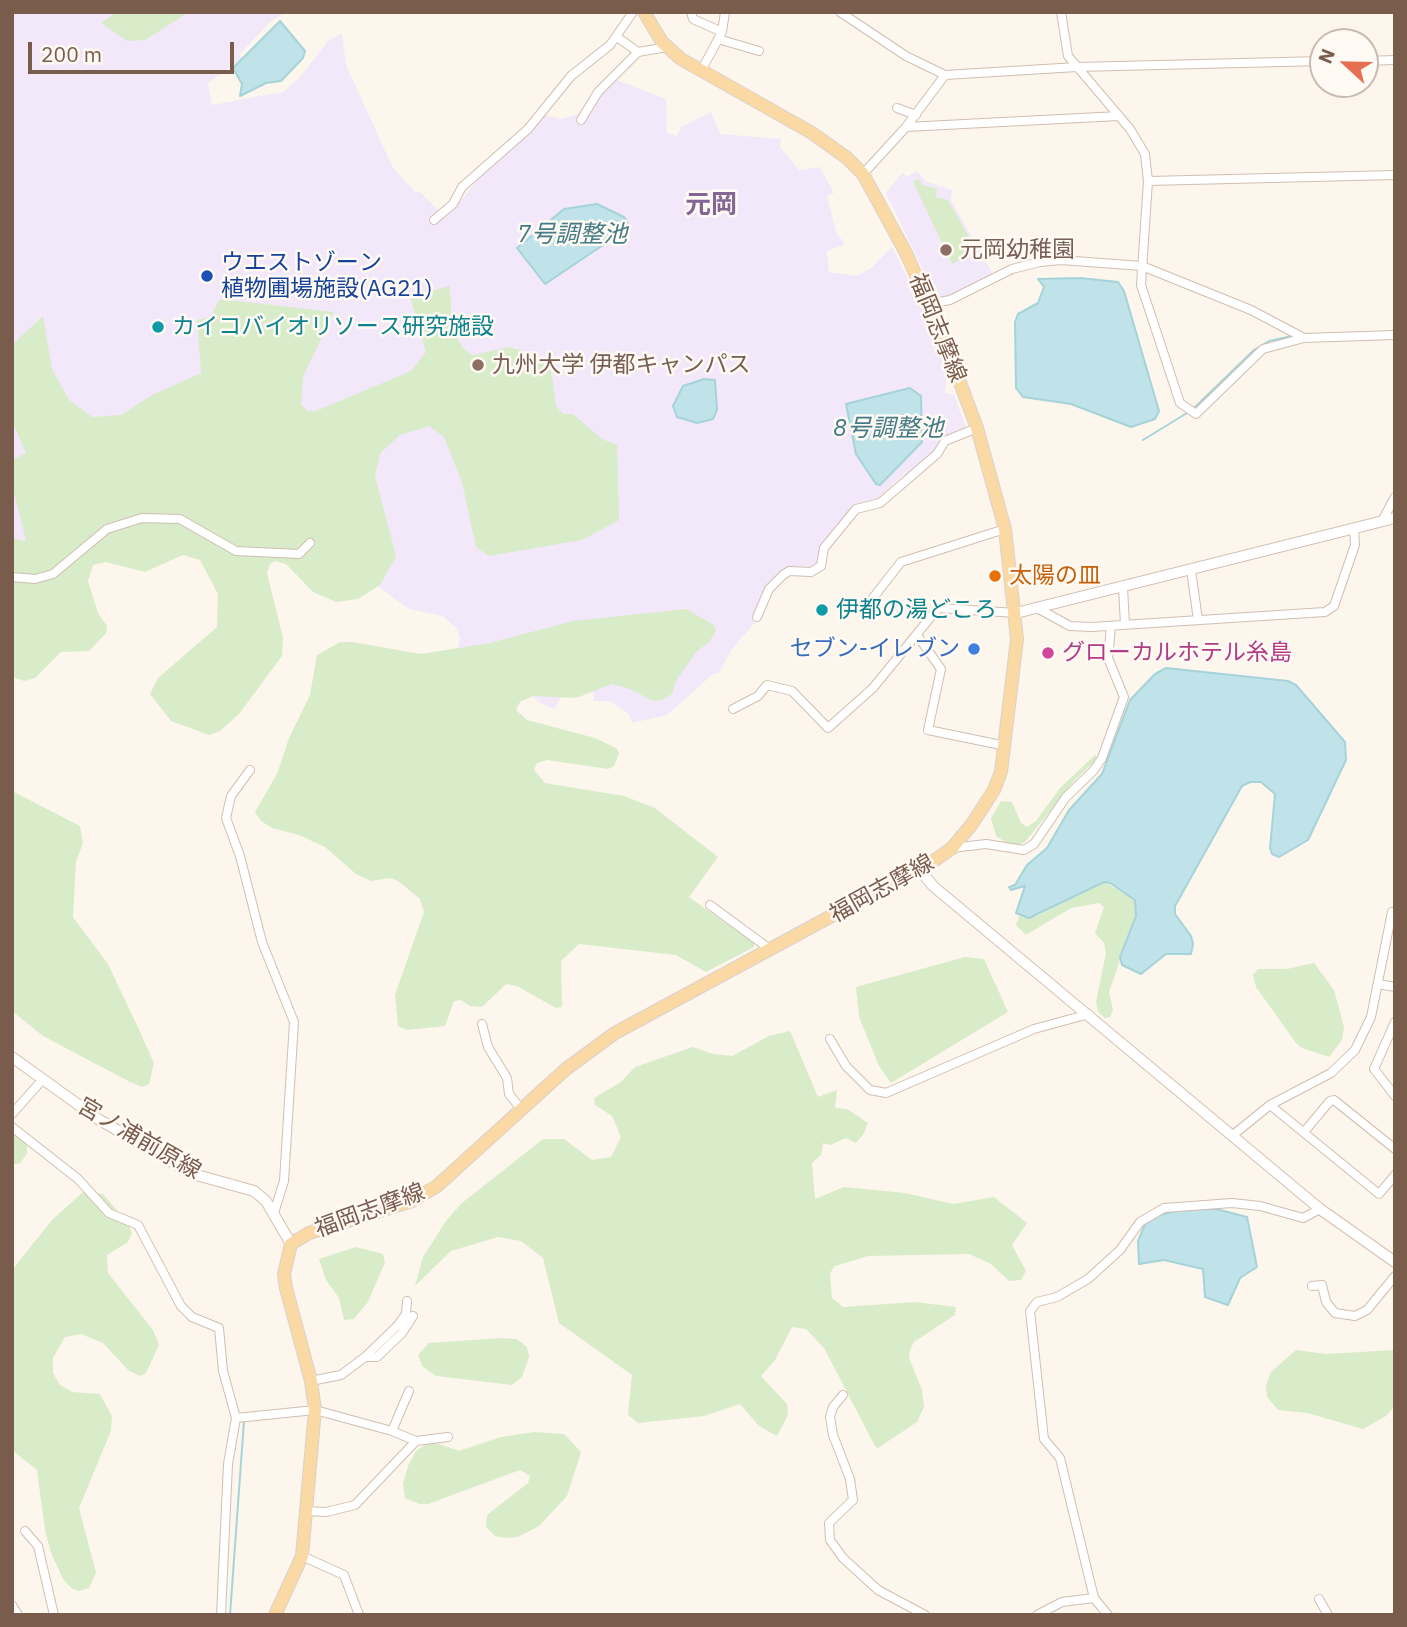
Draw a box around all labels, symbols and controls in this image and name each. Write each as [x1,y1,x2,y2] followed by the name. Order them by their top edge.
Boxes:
[32,28,238,72] scale bar
[1309,28,1379,98] north arrow
[41,40,102,68] text: 200 m
[1313,45,1340,67] text: N
[685,189,737,221] district label: 元岡
[517,221,627,249] water label: 7号調整池
[960,236,1075,264] place label: 元岡幼稚園
[938,242,954,258] marker: 元岡幼稚園
[221,249,432,303] place label: ウエストゾーン 植物圃場施設(AG21)
[199,268,215,284] marker: ウエストゾーン 植物圃場施設(AG21)
[903,270,971,386] street label: 福岡志摩線
[172,313,494,341] place label: カイコバイオリソース研究施設
[150,319,166,335] marker: カイコバイオリソース研究施設
[492,351,750,379] place label: 九州大学 伊都キャンパス
[470,357,486,373] marker: 九州大学 伊都キャンパス
[833,415,943,443] water label: 8号調整池
[1009,562,1101,590] place label: 太陽の皿
[987,568,1003,584] marker: 太陽の皿
[836,596,997,624] place label: 伊都の湯どころ
[814,602,830,618] marker: 伊都の湯どころ
[790,635,960,663] place label: セブン-イレブン
[1062,639,1292,667] place label: グローカルホテル糸島
[966,641,982,657] marker: セブン-イレブン
[1040,645,1056,661] marker: グローカルホテル糸島
[825,849,939,929] street label: 福岡志摩線
[72,1093,206,1185] street label: 宮ノ浦前原線
[311,1178,429,1244] street label: 福岡志摩線

